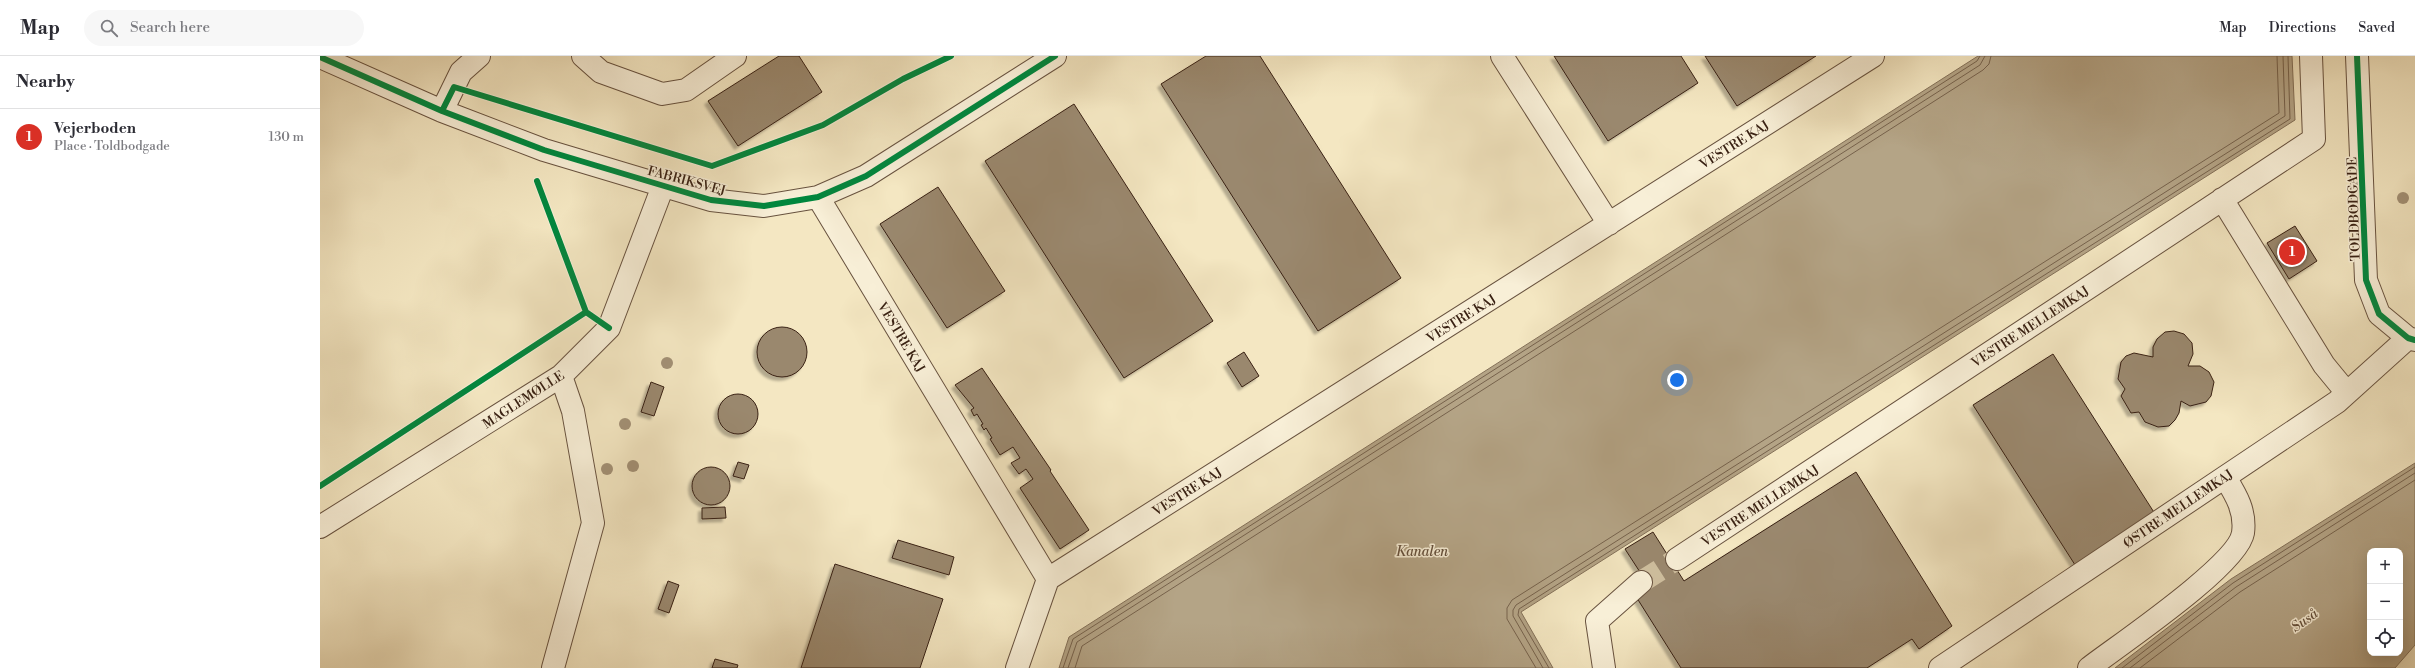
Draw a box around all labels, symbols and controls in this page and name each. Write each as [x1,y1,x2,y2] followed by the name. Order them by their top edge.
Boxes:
[84,10,364,46] search box
[20,16,60,40] text: Map
[98,17,120,39] icon: search
[130,18,210,37] text: Search here
[2219,19,2247,37] text: Map
[2269,19,2336,37] text: Directions
[2358,19,2395,37] text: Saved
[16,71,75,93] text: Nearby
[1696,117,1772,173] street label: VESTRE KAJ
[54,119,136,138] text: Vejerboden
[26,129,32,145] text: 1
[269,129,304,145] text: 130 m
[54,138,170,154] text: Place · Toldbodgade
[2344,157,2364,261] street label: TOLDBODGADE
[646,163,728,199] street label: FABRIKSVEJ
[2279,237,2305,267] pin: 1
[1968,283,2093,372] street label: VESTRE MELLEMKAJ
[1423,291,1499,347] street label: VESTRE KAJ
[873,299,928,376] street label: VESTRE KAJ
[480,367,567,432] street label: MAGLEMØLLE
[1667,370,1687,390] your location
[1698,462,1823,551] street label: VESTRE MELLEMKAJ
[1149,464,1225,520] street label: VESTRE KAJ
[2121,466,2236,552] street label: ØSTRE MELLEMKAJ
[1396,543,1448,561] water label: Kanalen
[2367,548,2403,656] map controls
[2367,548,2403,584] button: +
[2367,584,2403,620] button: −
[2288,605,2322,637] water label: Suså
[2367,620,2403,656] button: locate

